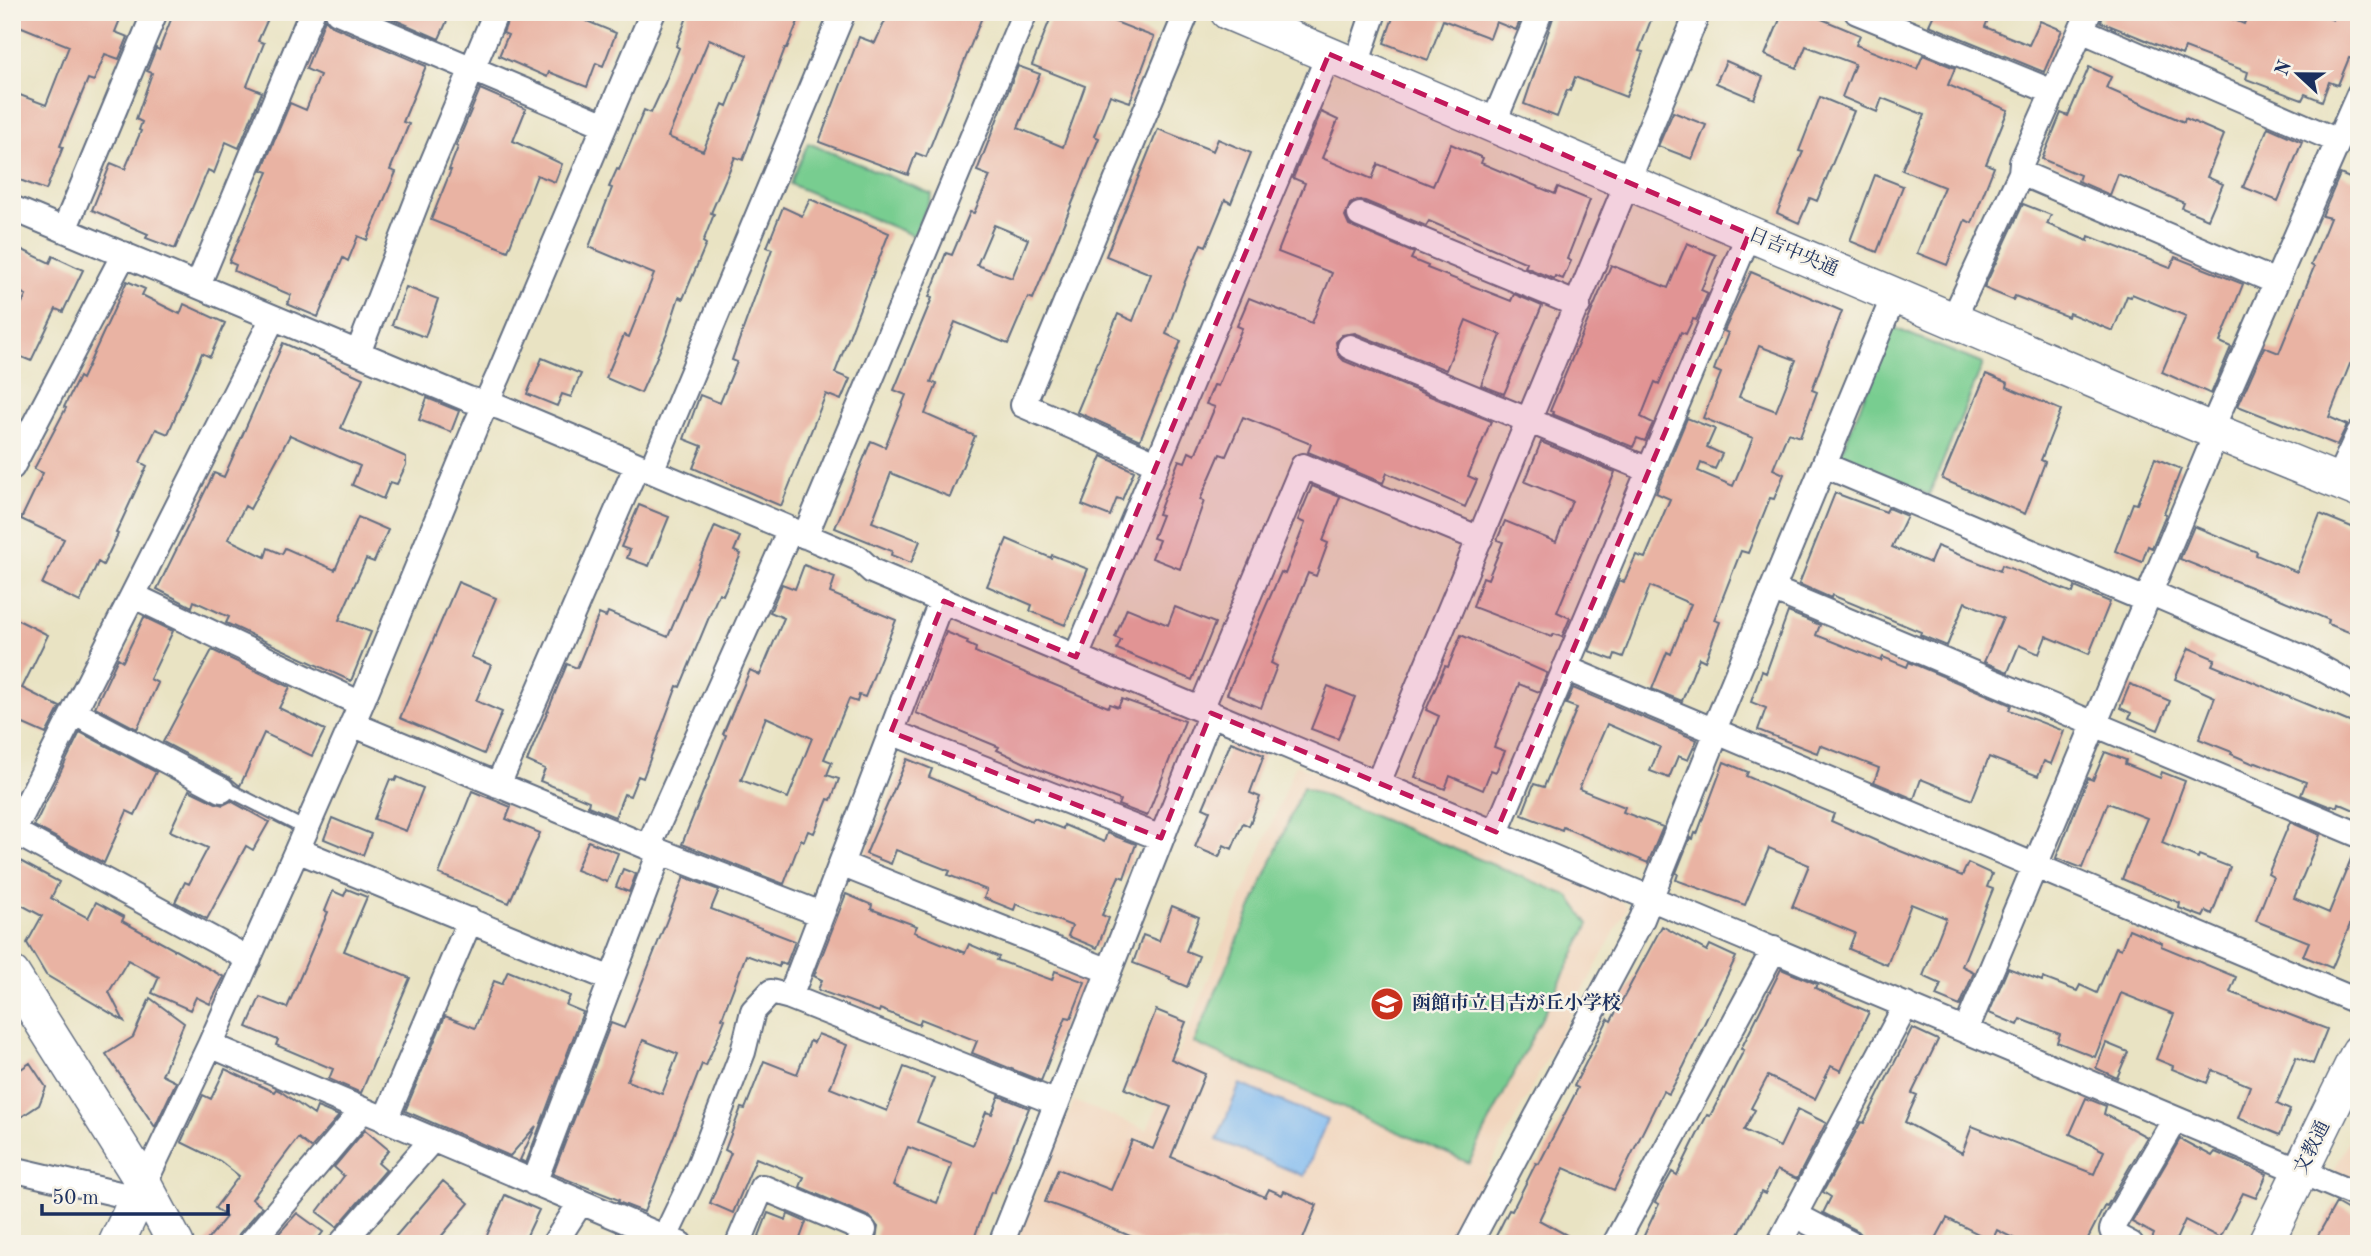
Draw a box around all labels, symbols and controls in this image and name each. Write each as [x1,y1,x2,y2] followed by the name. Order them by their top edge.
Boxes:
[2262,38,2332,108] north arrow
[2273,58,2296,79] text: N
[1746,224,1841,280] street label: 日吉中央通
[1368,985,1406,1023] school or university icon: 函館市立日吉が丘小学校
[1412,992,1621,1014] place label: 函館市立日吉が丘小学校
[2290,1117,2334,1178] street label: 文教通
[42,1172,228,1216] scale bar
[52,1188,99,1209] text: 50 m

